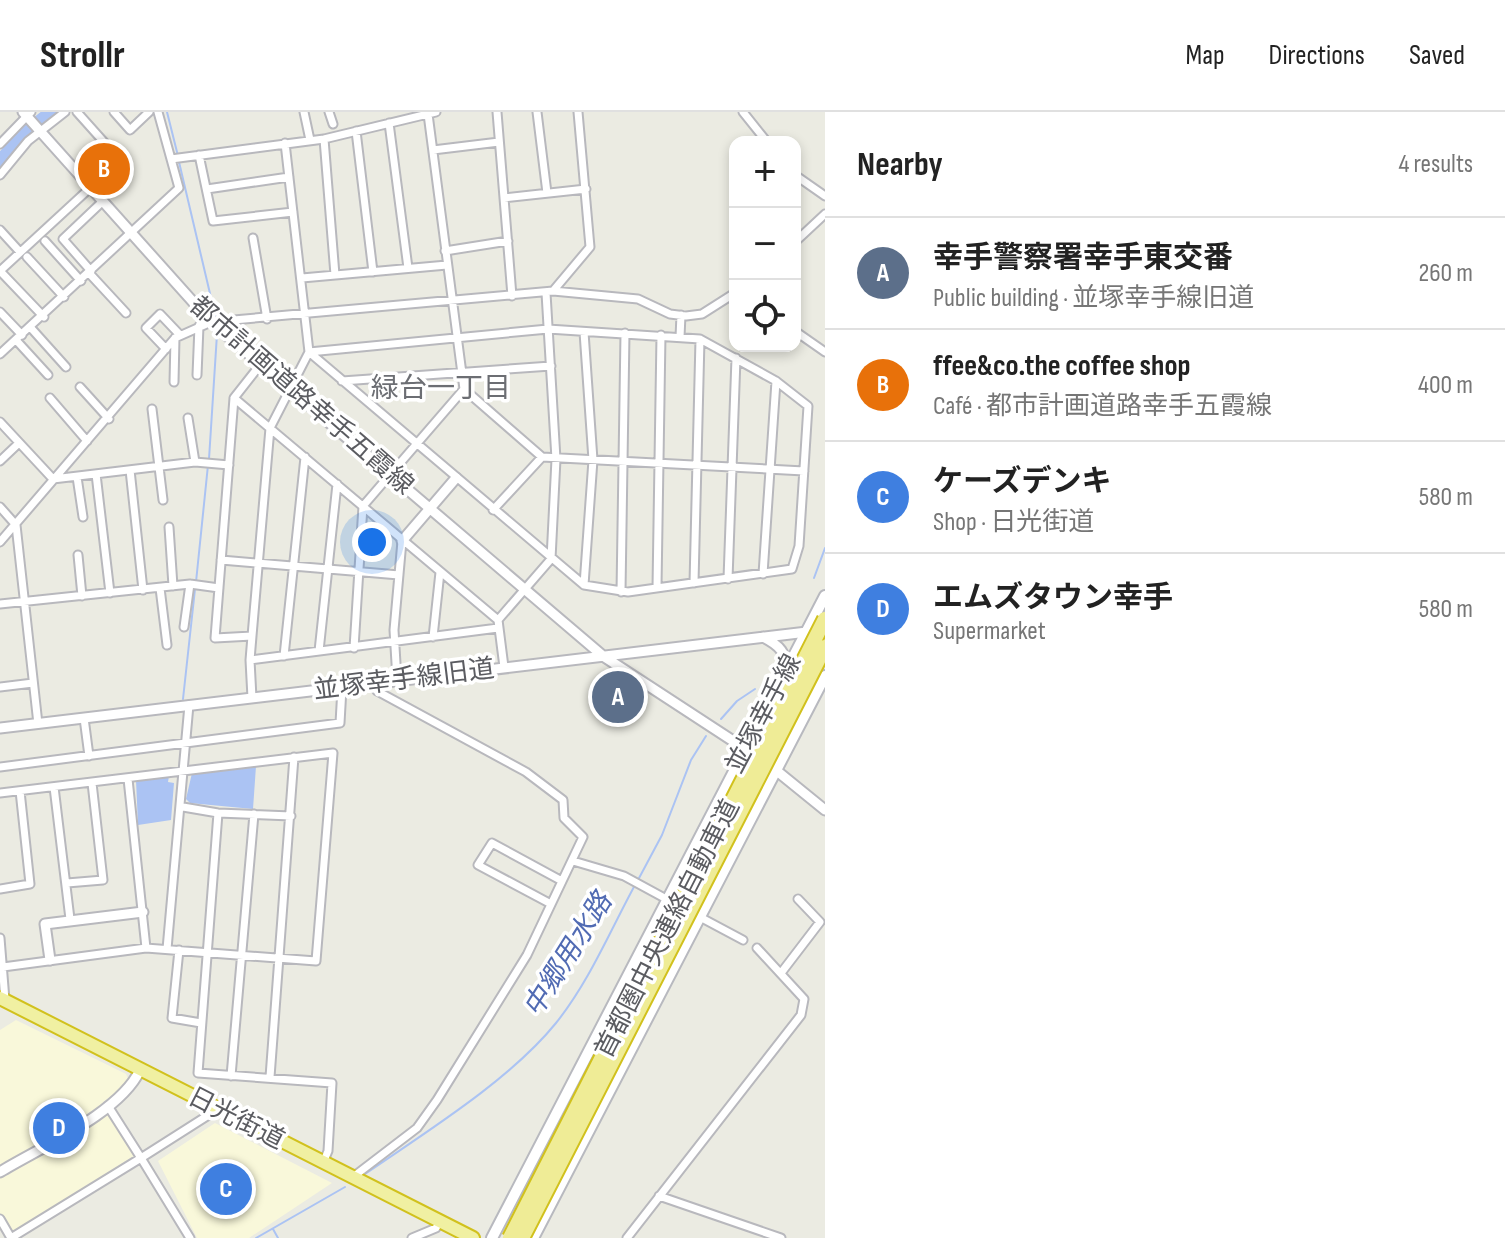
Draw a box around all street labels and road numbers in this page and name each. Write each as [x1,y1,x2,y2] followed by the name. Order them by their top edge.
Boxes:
[183,290,419,502] street label: 都市計画道路幸手五霞線
[720,649,808,779] street label: 並塚幸手線
[312,654,496,706] street label: 並塚幸手線旧道
[589,795,747,1063] street label: 首都圏中央連絡自動車道
[183,1082,289,1156] street label: 日光街道

